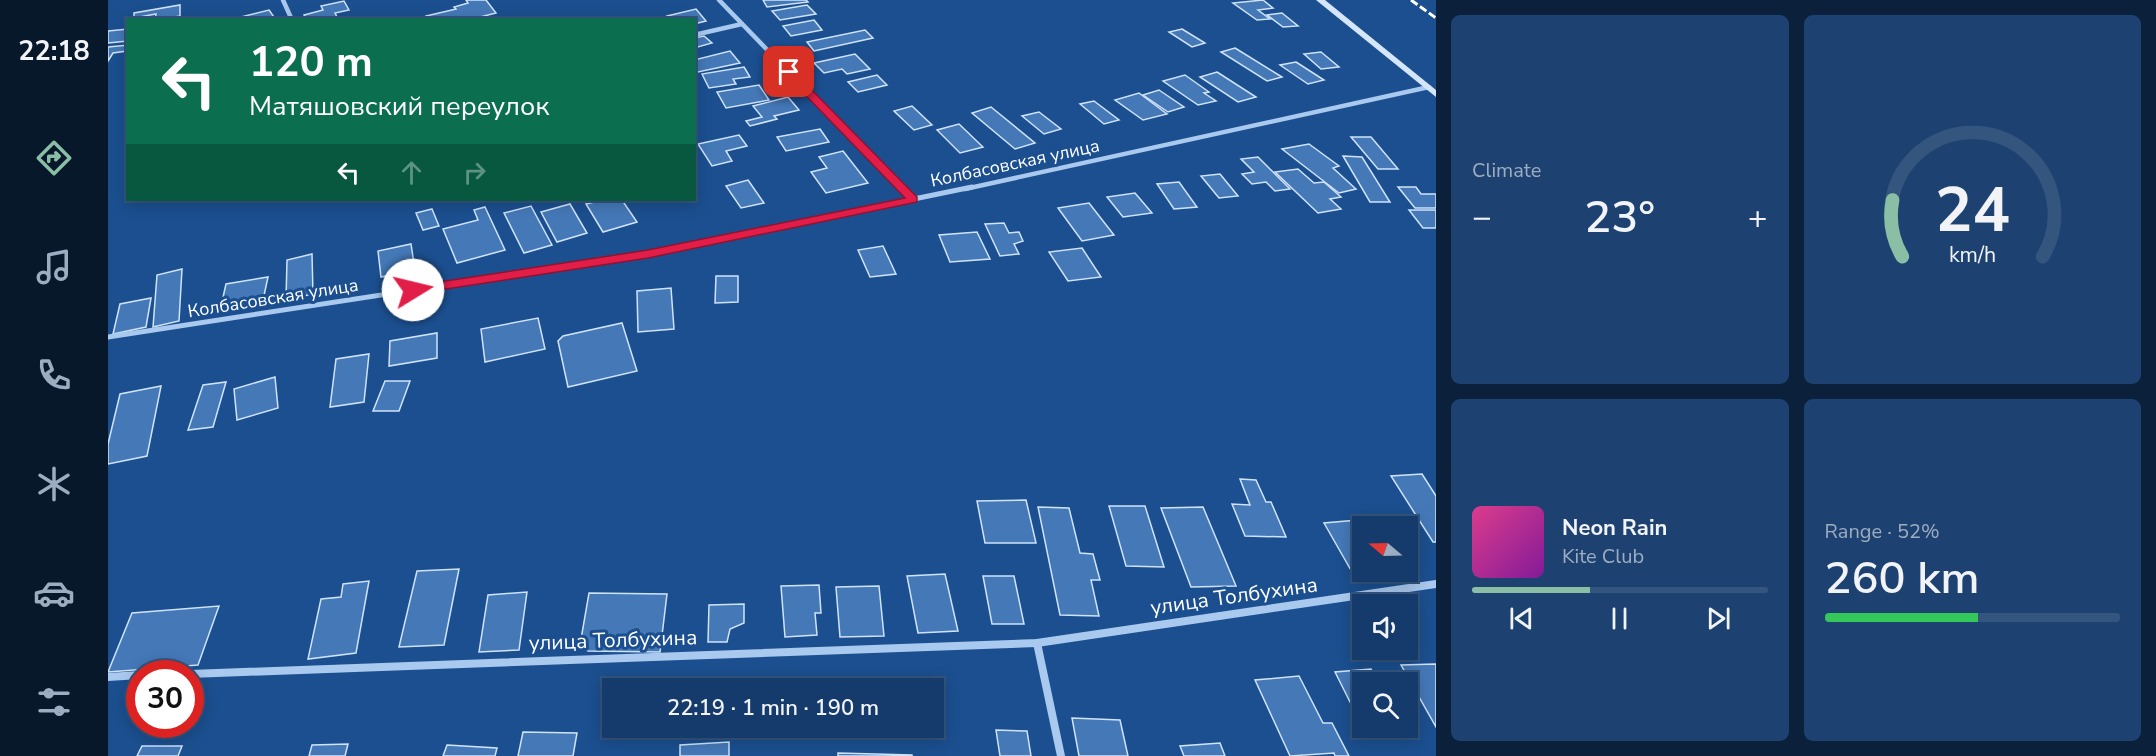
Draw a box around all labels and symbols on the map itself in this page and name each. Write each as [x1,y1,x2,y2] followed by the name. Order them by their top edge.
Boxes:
[763,46,814,97] pin
[928,133,1102,193] street label: Колбасовская улица
[381,258,445,322] position arrow
[186,273,360,323] street label: Колбасовская улица
[1352,516,1418,582] north arrow
[1149,570,1319,622] street label: улица Толбухина
[528,623,698,657] street label: улица Толбухина
[126,660,204,738] speed limit sign: 30

